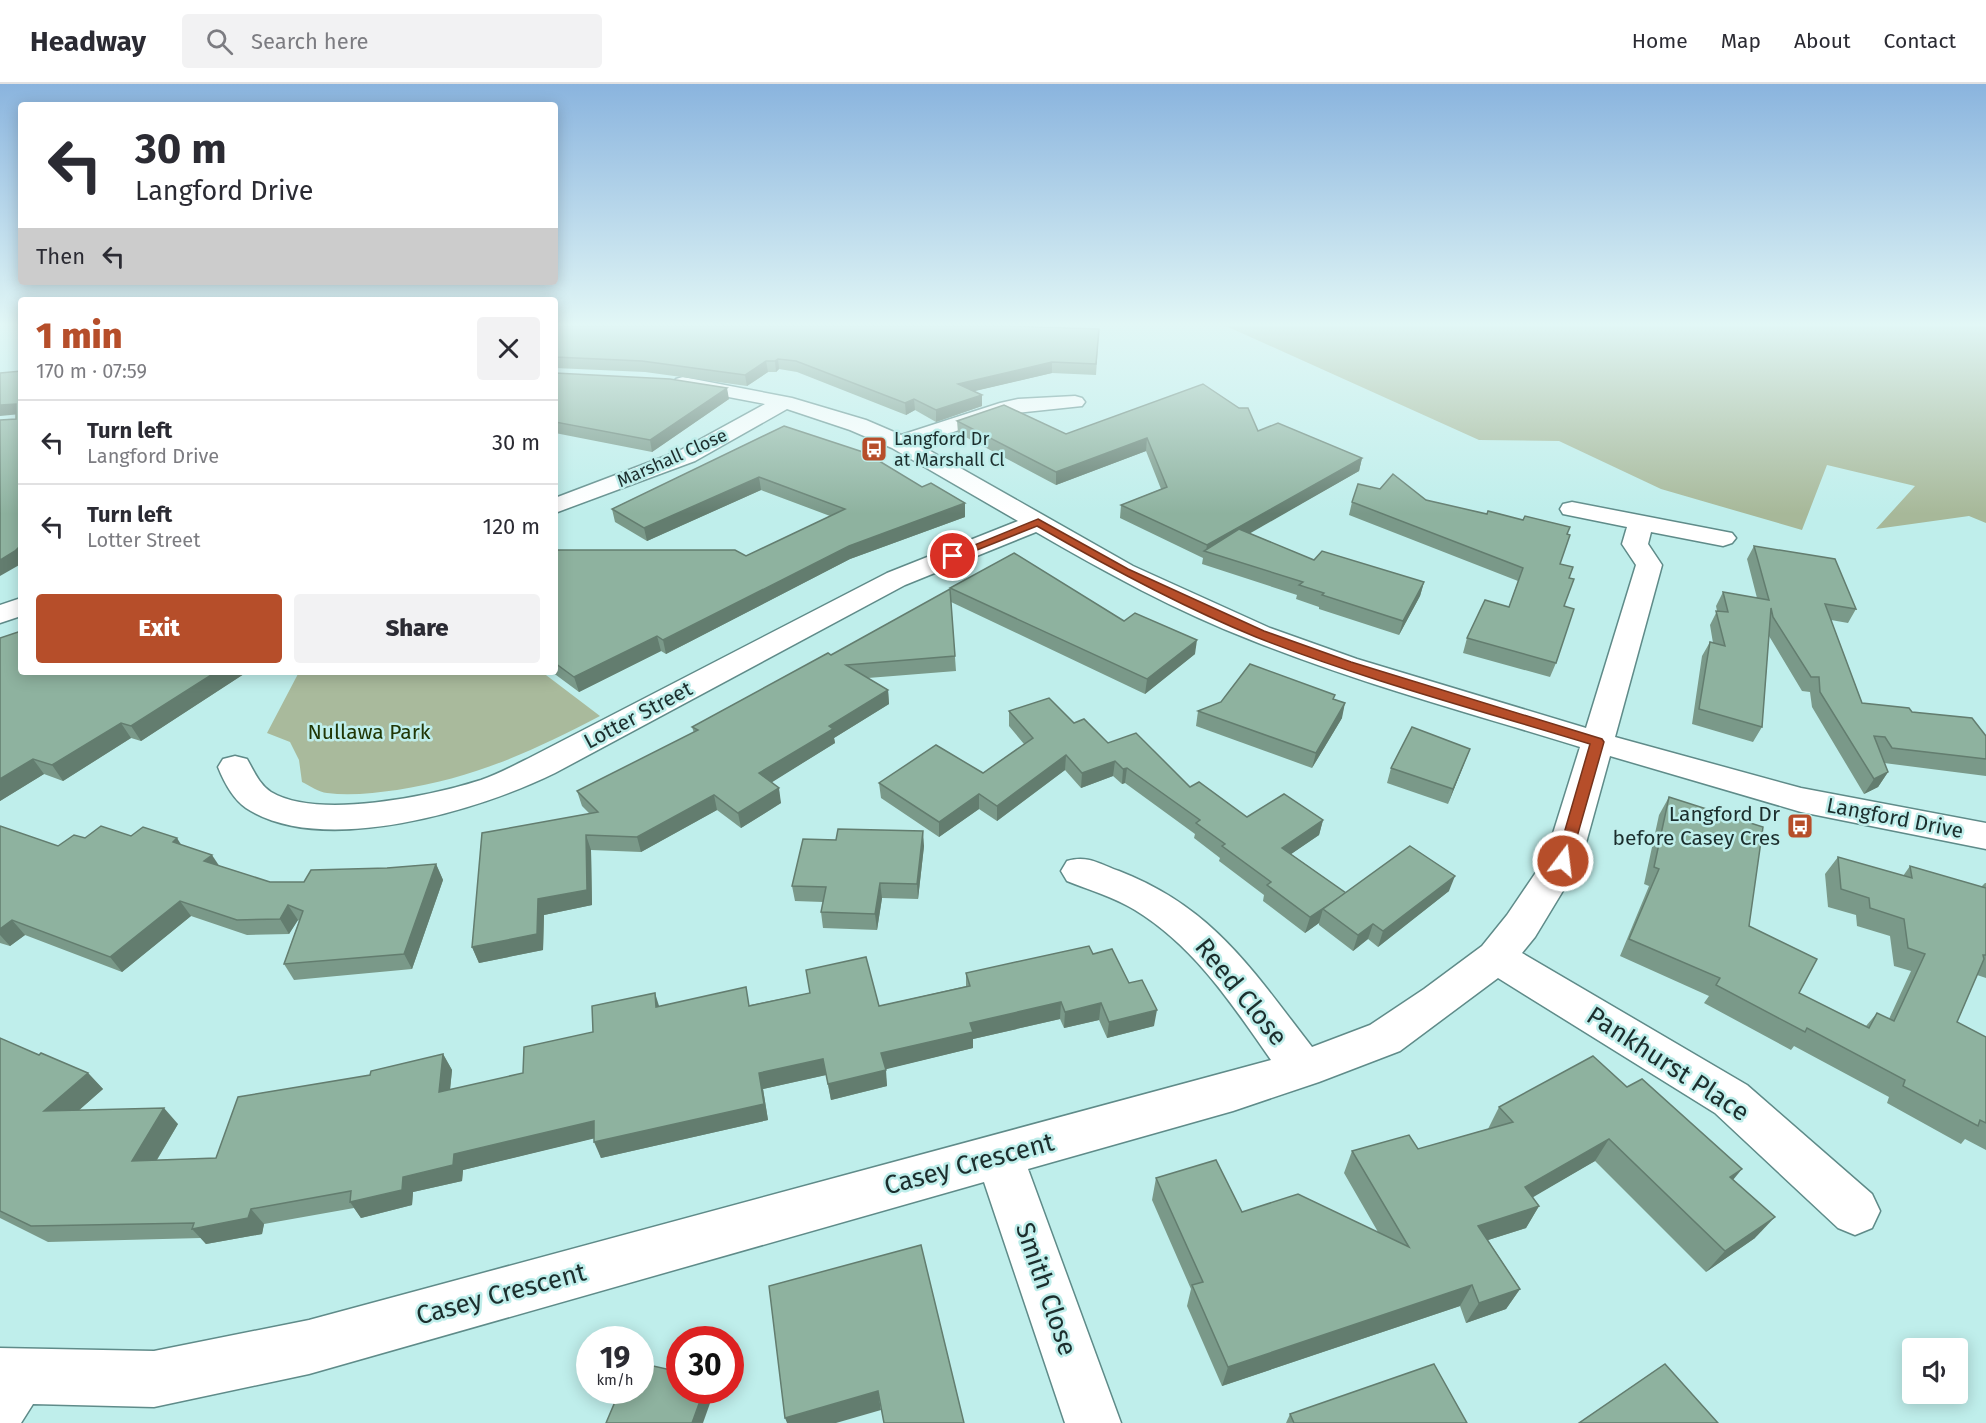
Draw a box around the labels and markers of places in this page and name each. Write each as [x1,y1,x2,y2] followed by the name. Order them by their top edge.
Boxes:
[894,428,1005,471] place label: Langford Dr at Marshall Cl
[859,434,889,464] bus stop icon: Langford Dr at Marshall Cl
[927,530,978,581] pin
[1613,801,1780,851] place label: Langford Dr before Casey Cres
[1785,811,1815,841] bus stop icon: Langford Dr before Casey Cres

